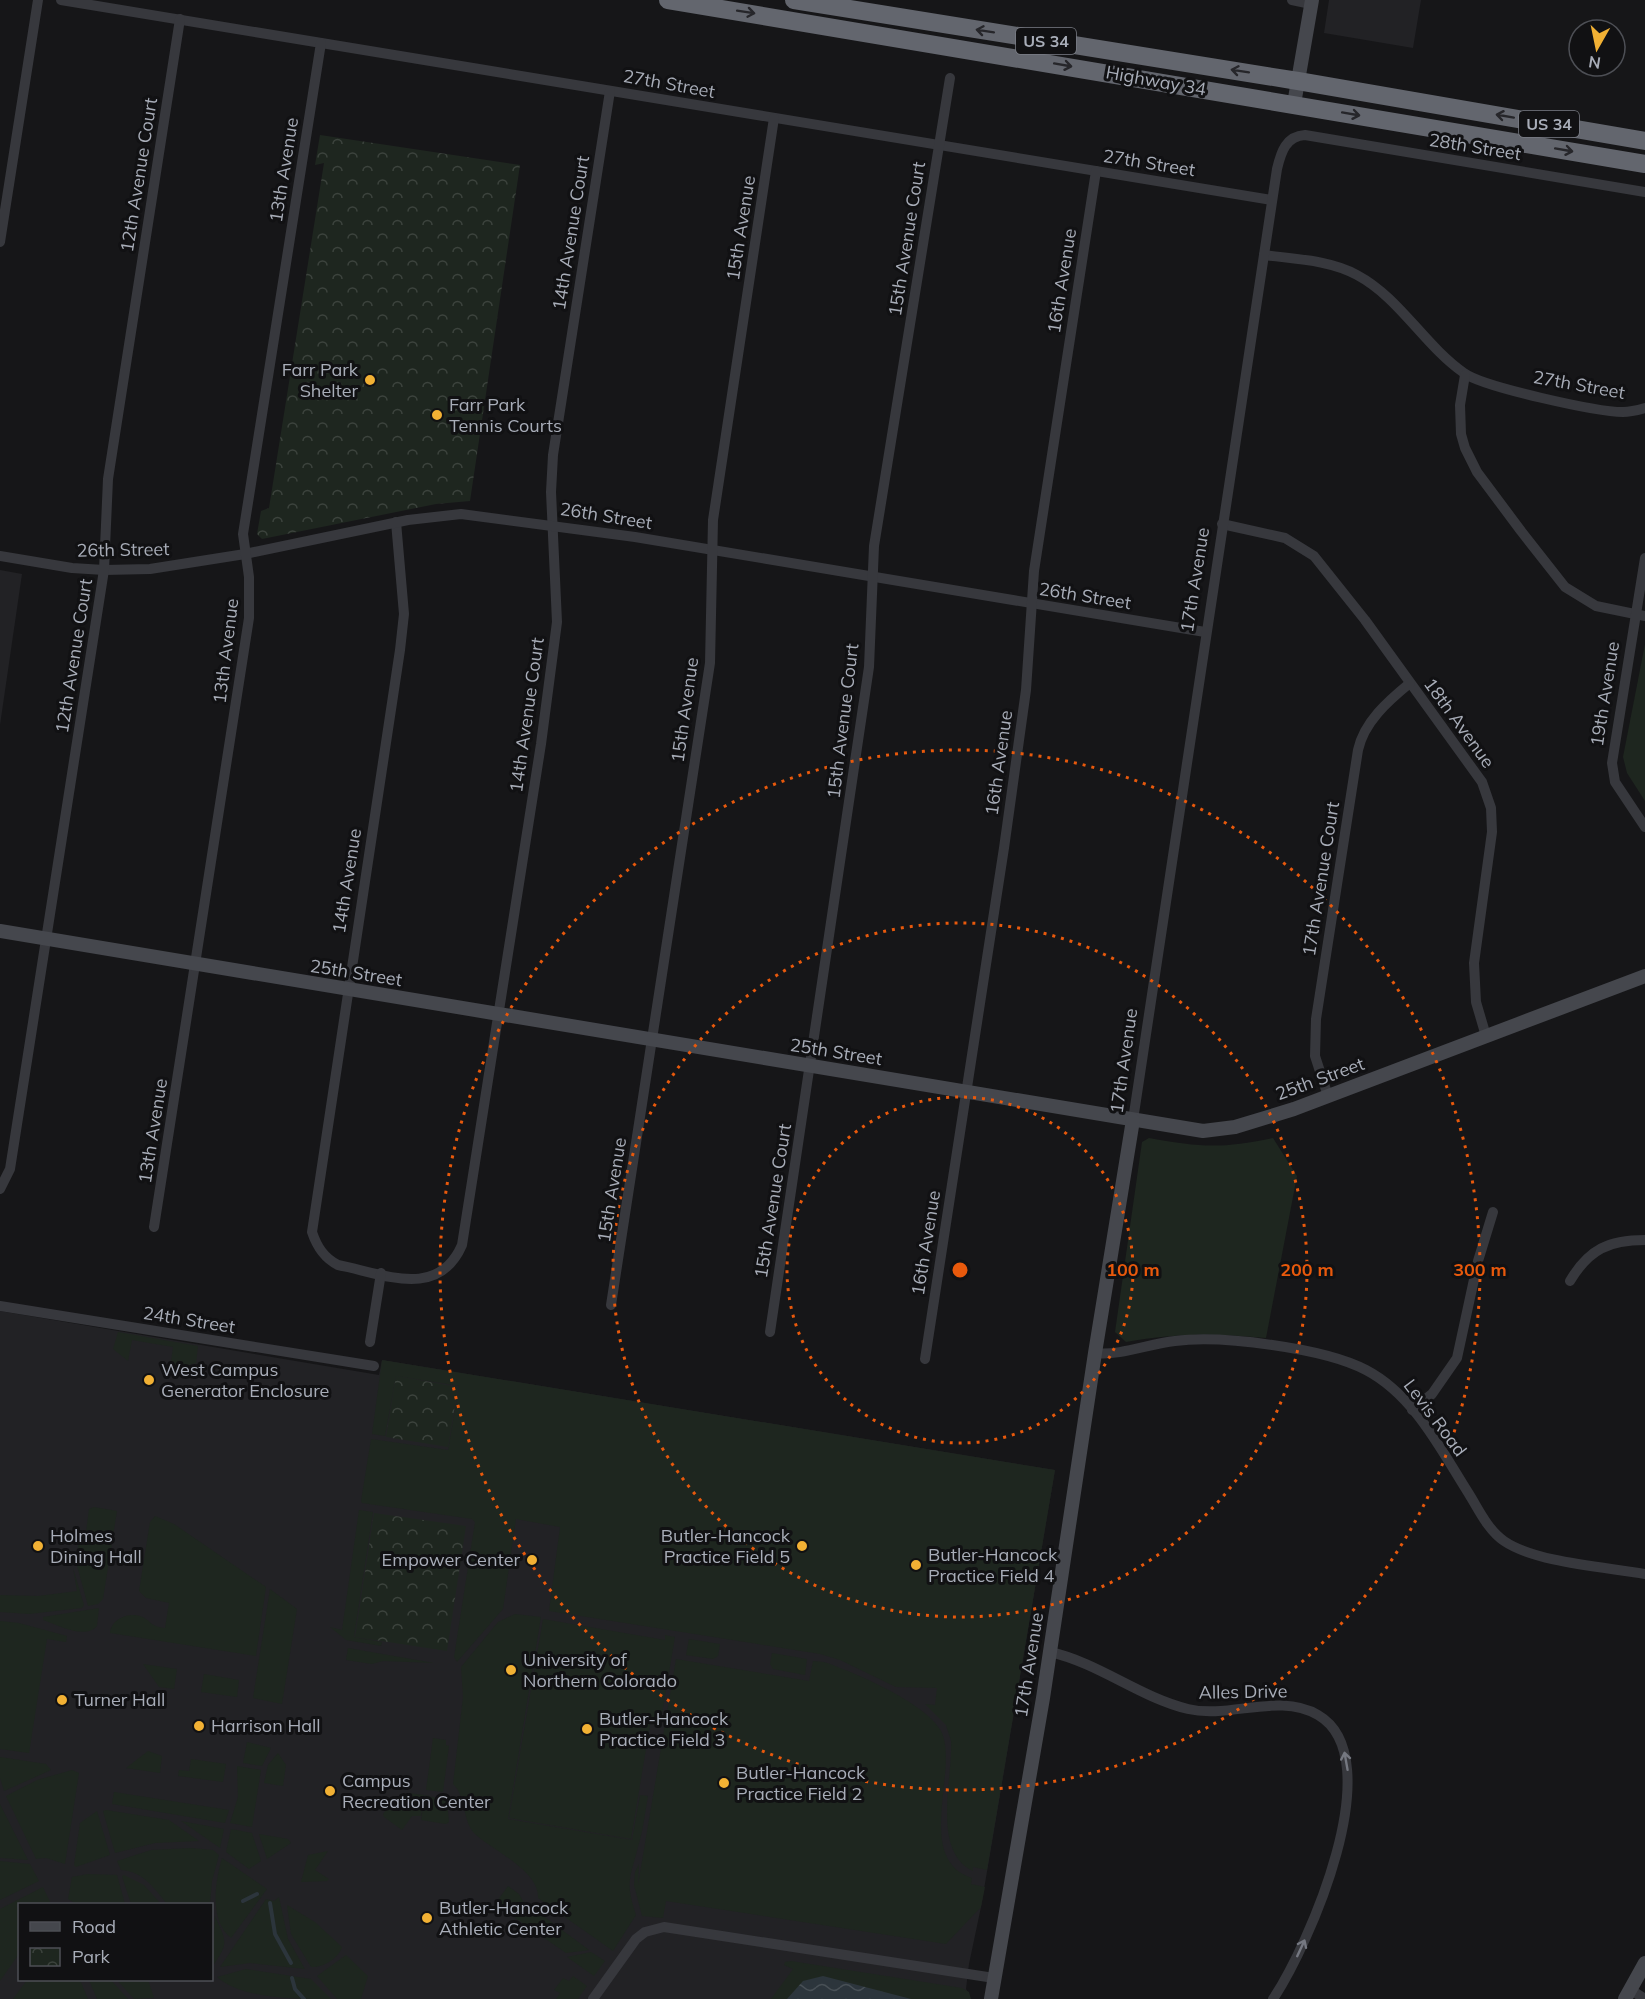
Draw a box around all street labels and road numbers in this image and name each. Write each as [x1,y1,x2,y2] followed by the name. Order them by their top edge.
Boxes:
[1016,28,1076,54] road number: US 34
[1104,60,1208,101] street label: Highway 34
[621,64,717,103] street label: 27th Street
[115,96,162,254] street label: 12th Avenue Court
[1519,111,1579,137] road number: US 34
[264,116,303,224] street label: 13th Avenue
[1427,128,1523,165] street label: 28th Street
[1101,144,1197,181] street label: 27th Street
[547,154,594,312] street label: 14th Avenue Court
[883,160,930,318] street label: 15th Avenue Court
[721,174,760,282] street label: 15th Avenue
[1042,227,1081,335] street label: 16th Avenue
[1531,365,1627,404] street label: 27th Street
[558,497,654,534] street label: 26th Street
[1175,526,1214,634] street label: 17th Avenue
[76,537,170,562] street label: 26th Street
[50,577,97,735] street label: 12th Avenue Court
[1037,577,1133,614] street label: 26th Street
[208,597,243,705] street label: 13th Avenue
[504,636,549,794] street label: 14th Avenue Court
[1585,640,1624,748] street label: 19th Avenue
[822,642,863,800] street label: 15th Avenue Court
[666,656,703,764] street label: 15th Avenue
[1419,673,1500,772] street label: 18th Avenue
[980,709,1017,817] street label: 16th Avenue
[1297,800,1344,958] street label: 17th Avenue Court
[327,827,366,935] street label: 14th Avenue
[308,954,404,991] street label: 25th Street
[1105,1007,1142,1115] street label: 17th Avenue
[788,1033,884,1070] street label: 25th Street
[1272,1052,1367,1105] street label: 25th Street
[133,1077,172,1185] street label: 13th Avenue
[749,1122,796,1280] street label: 15th Avenue Court
[592,1136,631,1244] street label: 15th Avenue
[906,1189,945,1297] street label: 16th Avenue
[141,1301,237,1338] street label: 24th Street
[1399,1374,1472,1461] street label: Levis Road
[1009,1611,1048,1719] street label: 17th Avenue
[1198,1679,1288,1704] street label: Alles Drive

